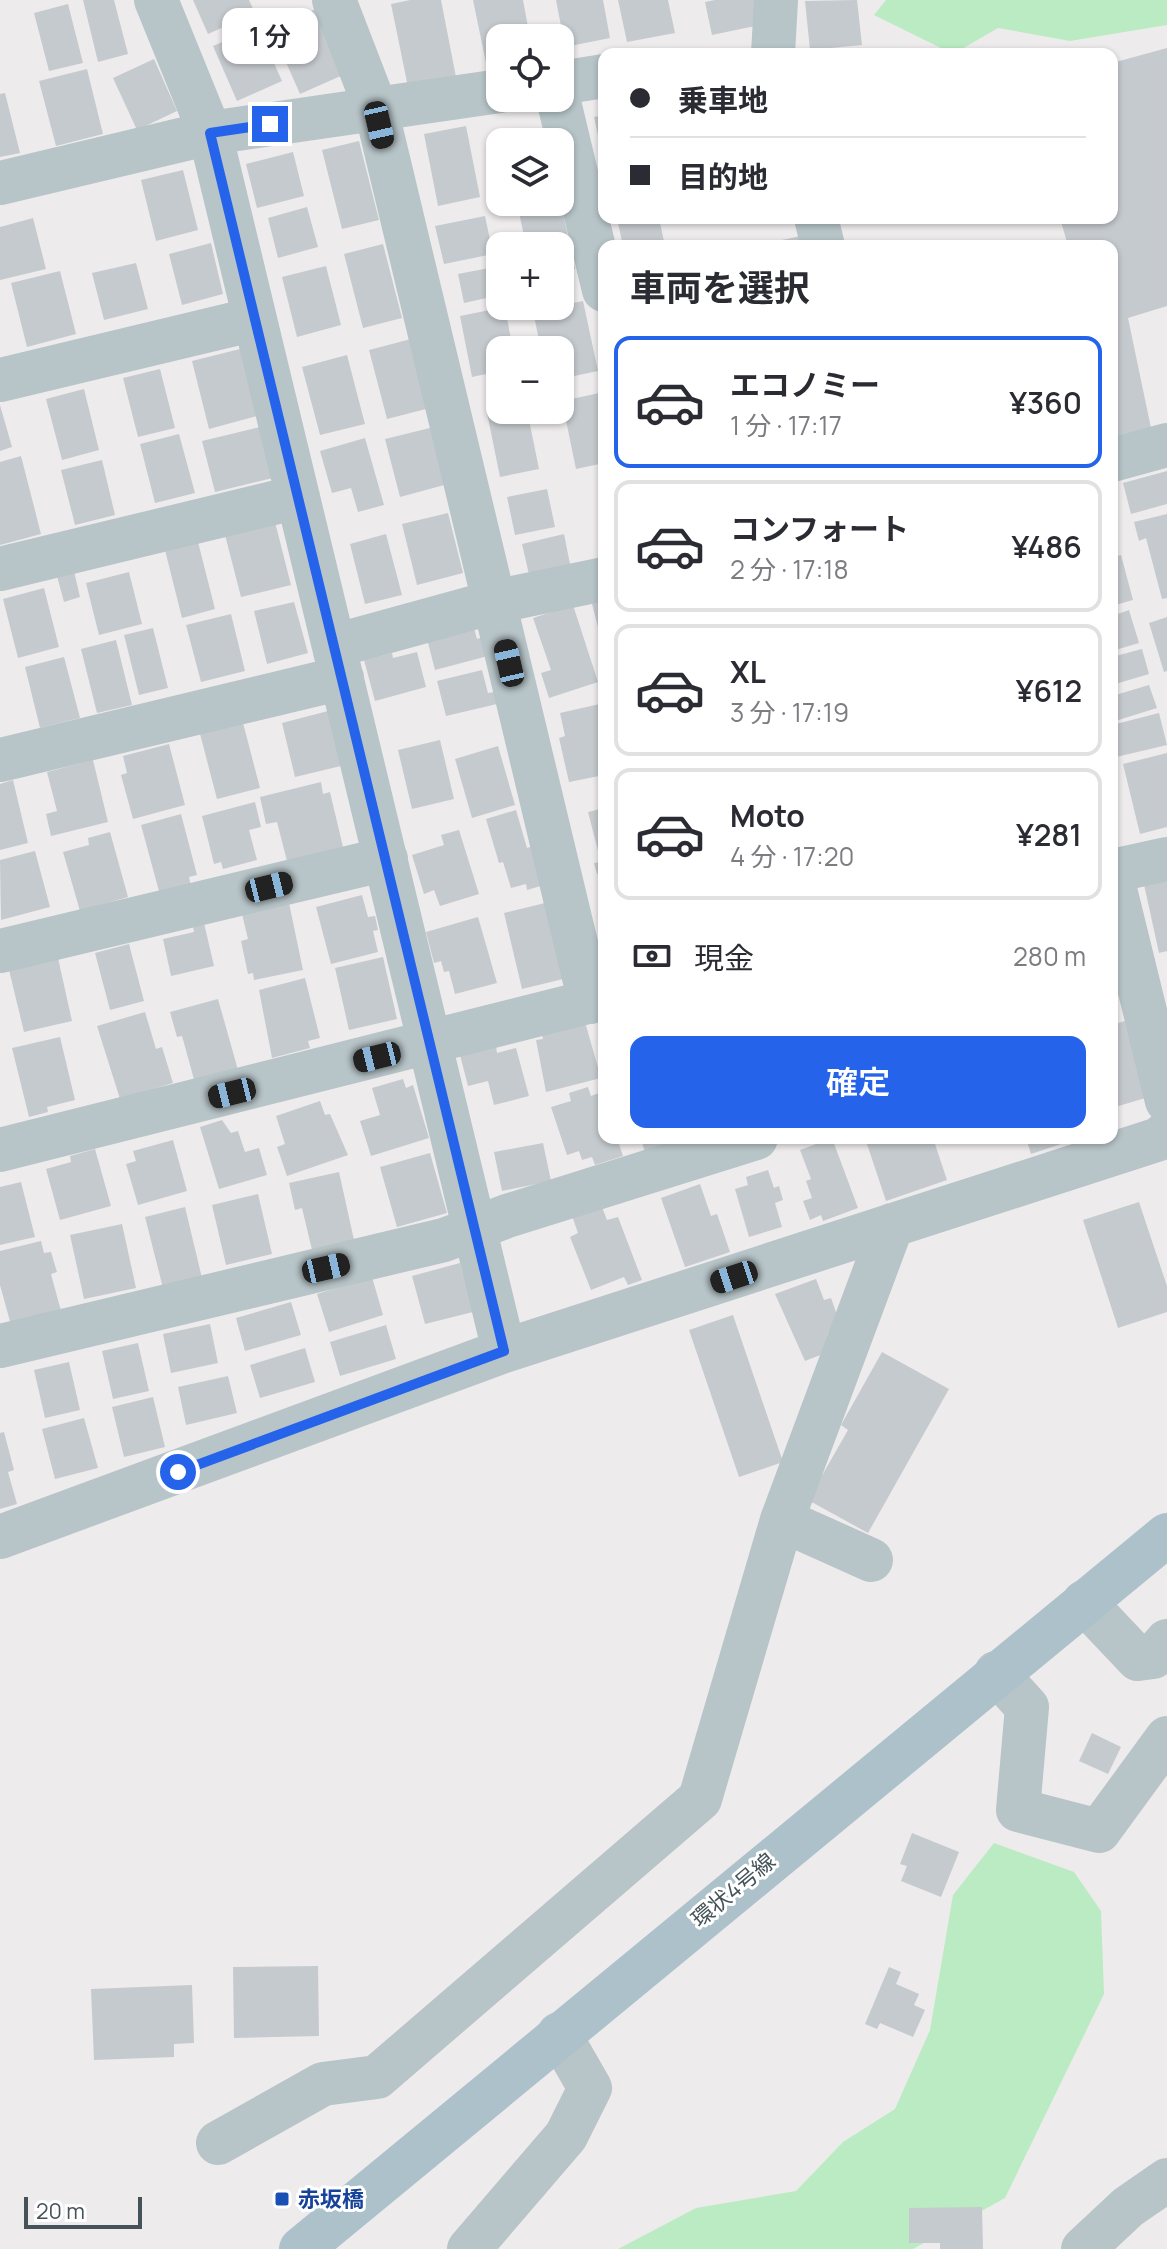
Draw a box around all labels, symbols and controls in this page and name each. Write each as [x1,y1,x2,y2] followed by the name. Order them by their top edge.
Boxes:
[222,8,318,64] callout: 1 分
[249,18,291,54] text: 1 分
[486,24,574,424] map controls
[486,24,574,112] button: locate
[678,79,768,120] text: 乗車地
[362,99,396,151] car
[252,106,288,142] route end
[486,128,574,216] button: layers
[678,156,768,197] text: 目的地
[486,232,574,320] button: +
[630,263,810,312] text: 車両を選択
[486,336,574,424] button: −
[730,364,880,405] text: エコノミー
[634,366,706,438] icon: car
[1009,382,1082,423] text: ¥360
[730,407,842,443] text: 1 分 · 17:17
[730,508,909,549] text: コンフォート
[634,510,706,582] icon: car
[1012,526,1082,567] text: ¥486
[730,551,849,587] text: 2 分 · 17:18
[492,637,526,689] car
[730,651,766,692] text: XL
[634,654,706,726] icon: car
[1016,670,1082,711] text: ¥612
[730,694,849,730] text: 3 分 · 17:19
[730,795,805,836] text: Moto
[634,798,706,870] icon: car
[1016,814,1082,855] text: ¥281
[730,838,854,874] text: 4 分 · 17:20
[243,870,295,904] car
[630,934,674,978] icon: cash
[694,937,754,978] text: 現金
[1013,938,1086,974] text: 280 m
[630,1036,1086,1128] button: 確定
[351,1040,403,1074] car
[206,1076,258,1110] car
[300,1251,352,1285] car
[707,1258,761,1296] car
[160,1454,196,1490] route start
[685,1846,781,1934] street label: 環状4号線
[298,2184,364,2214] place label: 赤坂橋
[273,2190,291,2208] marker: 赤坂橋
[24,2193,142,2229] scale bar
[36,2196,85,2226] text: 20 m

